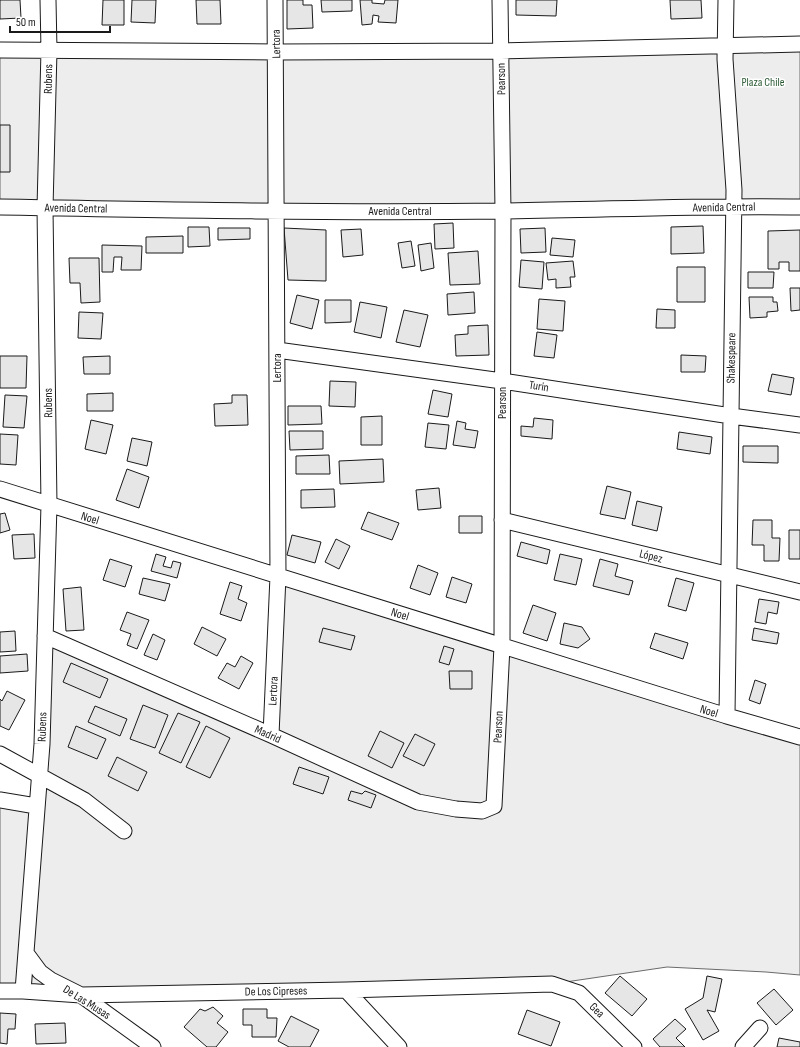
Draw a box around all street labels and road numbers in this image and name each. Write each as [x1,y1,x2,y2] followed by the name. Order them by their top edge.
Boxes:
[269,29,284,59] street label: Lertora
[494,63,509,95] street label: Pearson
[41,64,56,94] street label: Rubens
[691,199,756,216] street label: Avenida Central
[43,200,108,217] street label: Avenida Central
[368,204,431,219] street label: Avenida Central
[724,332,739,384] street label: Shakespeare
[270,353,285,383] street label: Lertora
[528,378,550,395] street label: Turin
[495,387,510,419] street label: Pearson
[41,388,56,418] street label: Rubens
[79,509,101,528] street label: Noel
[638,546,665,567] street label: López
[389,605,411,624] street label: Noel
[265,676,282,706] street label: Lertora
[698,702,720,721] street label: Noel
[490,711,507,743] street label: Pearson
[34,712,51,742] street label: Rubens
[252,722,283,747] street label: Madrid
[60,982,113,1023] street label: De Las Musas
[245,983,307,1000] street label: De Los Cipreses
[586,1000,608,1021] street label: Gea

